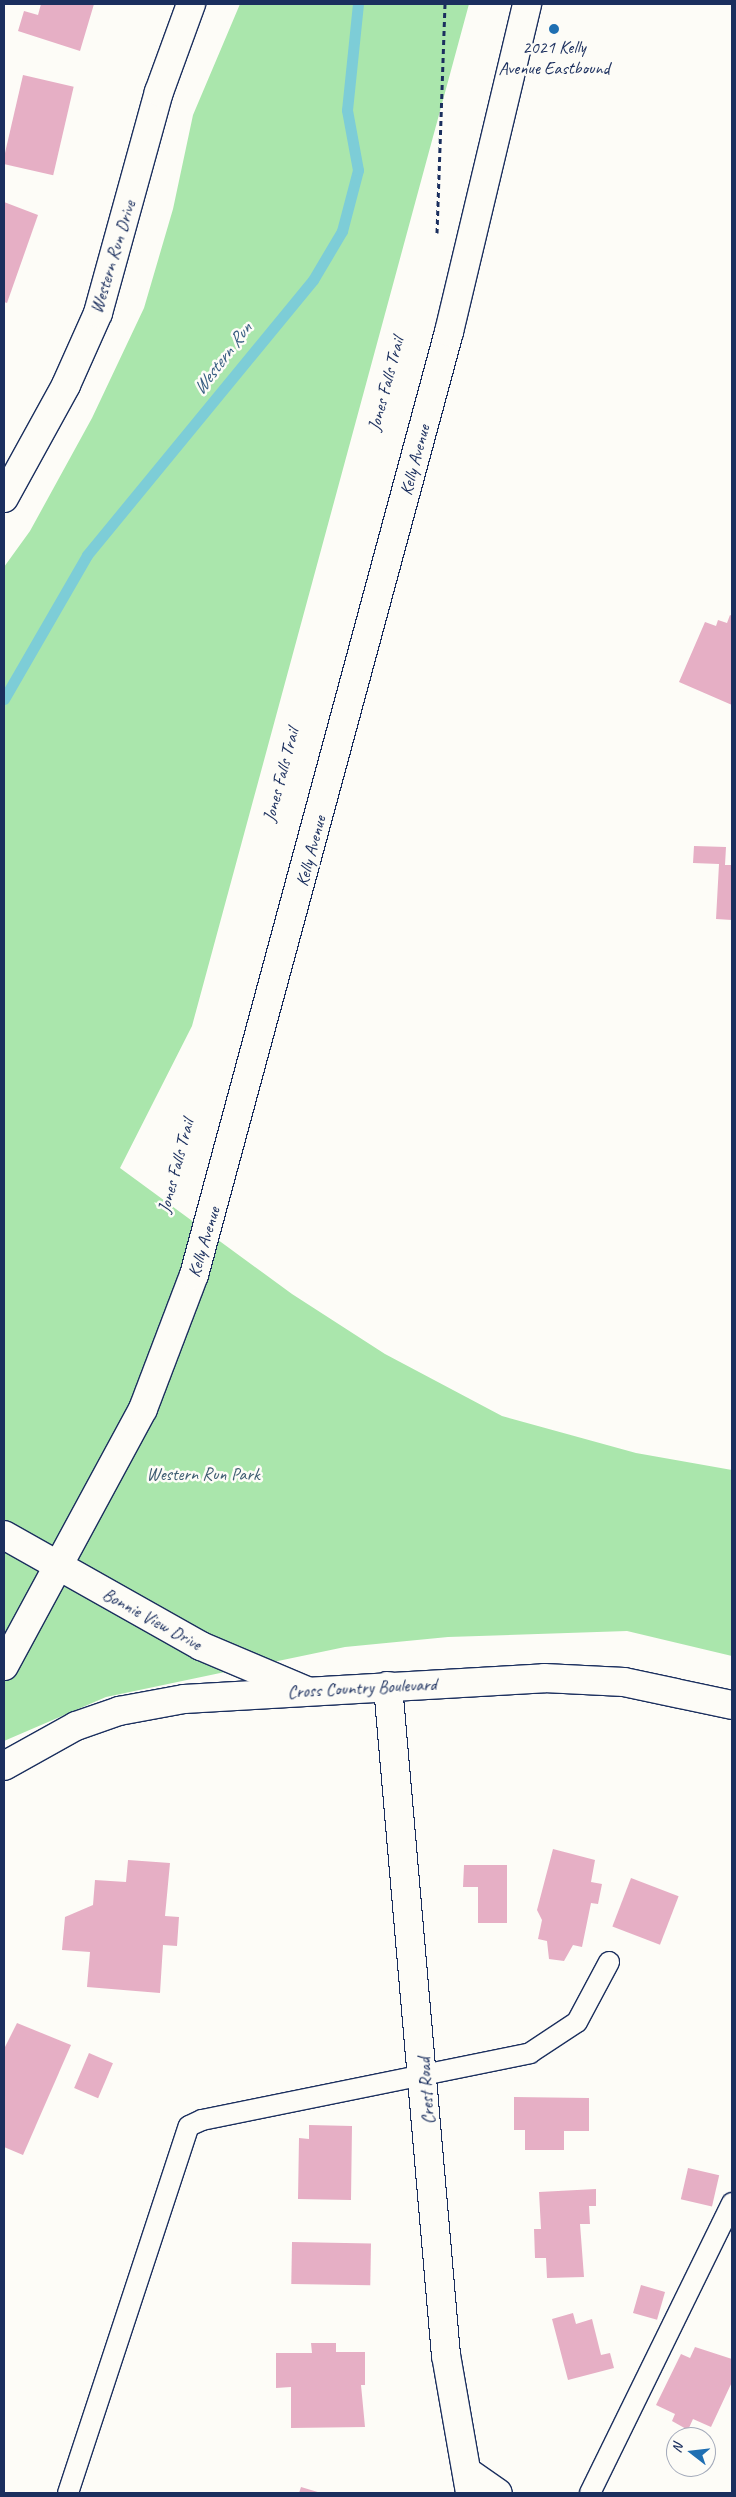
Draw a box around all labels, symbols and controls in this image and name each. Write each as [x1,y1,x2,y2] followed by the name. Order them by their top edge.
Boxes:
[548,23,560,35] marker: 2021 Kelly Avenue Eastbound
[498,37,610,80] place label: 2021 Kelly Avenue Eastbound
[86,198,140,316] street label: Western Run Drive
[189,319,257,399] water label: Western Run
[363,335,409,433] street label: Jones Falls Trail
[395,422,435,498] street label: Kelly Avenue
[258,726,304,824] street label: Jones Falls Trail
[291,813,331,889] street label: Kelly Avenue
[153,1117,199,1215] street label: Jones Falls Trail
[183,1204,225,1280] street label: Kelly Avenue
[147,1463,259,1485] park label: Western Run Park
[99,1583,205,1655] street label: Bonnie View Drive
[287,1673,437,1703] street label: Cross Country Boulevard
[413,2057,439,2125] street label: Crest Road
[666,2427,716,2477] north arrow
[668,2442,686,2455] text: N

